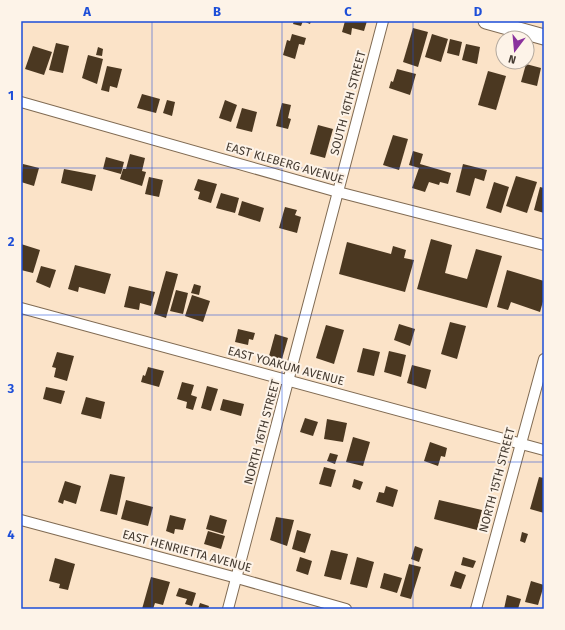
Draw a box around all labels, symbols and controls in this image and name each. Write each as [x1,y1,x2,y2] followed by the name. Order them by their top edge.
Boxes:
[82,4,91,19] text: A
[213,4,221,19] text: B
[344,4,352,19] text: C
[474,4,483,19] text: D
[495,30,535,70] north arrow
[327,48,369,157] street label: SOUTH 16TH STREET
[507,52,518,66] text: N
[8,88,14,103] text: 1
[224,139,346,187] street label: EAST KLEBERG AVENUE
[8,234,15,249] text: 2
[226,344,346,388] street label: EAST YOAKUM AVENUE
[241,377,283,486] street label: NORTH 16TH STREET
[7,381,15,396] text: 3
[476,425,518,534] street label: NORTH 15TH STREET
[7,527,15,542] text: 4
[121,527,253,575] street label: EAST HENRIETTA AVENUE

